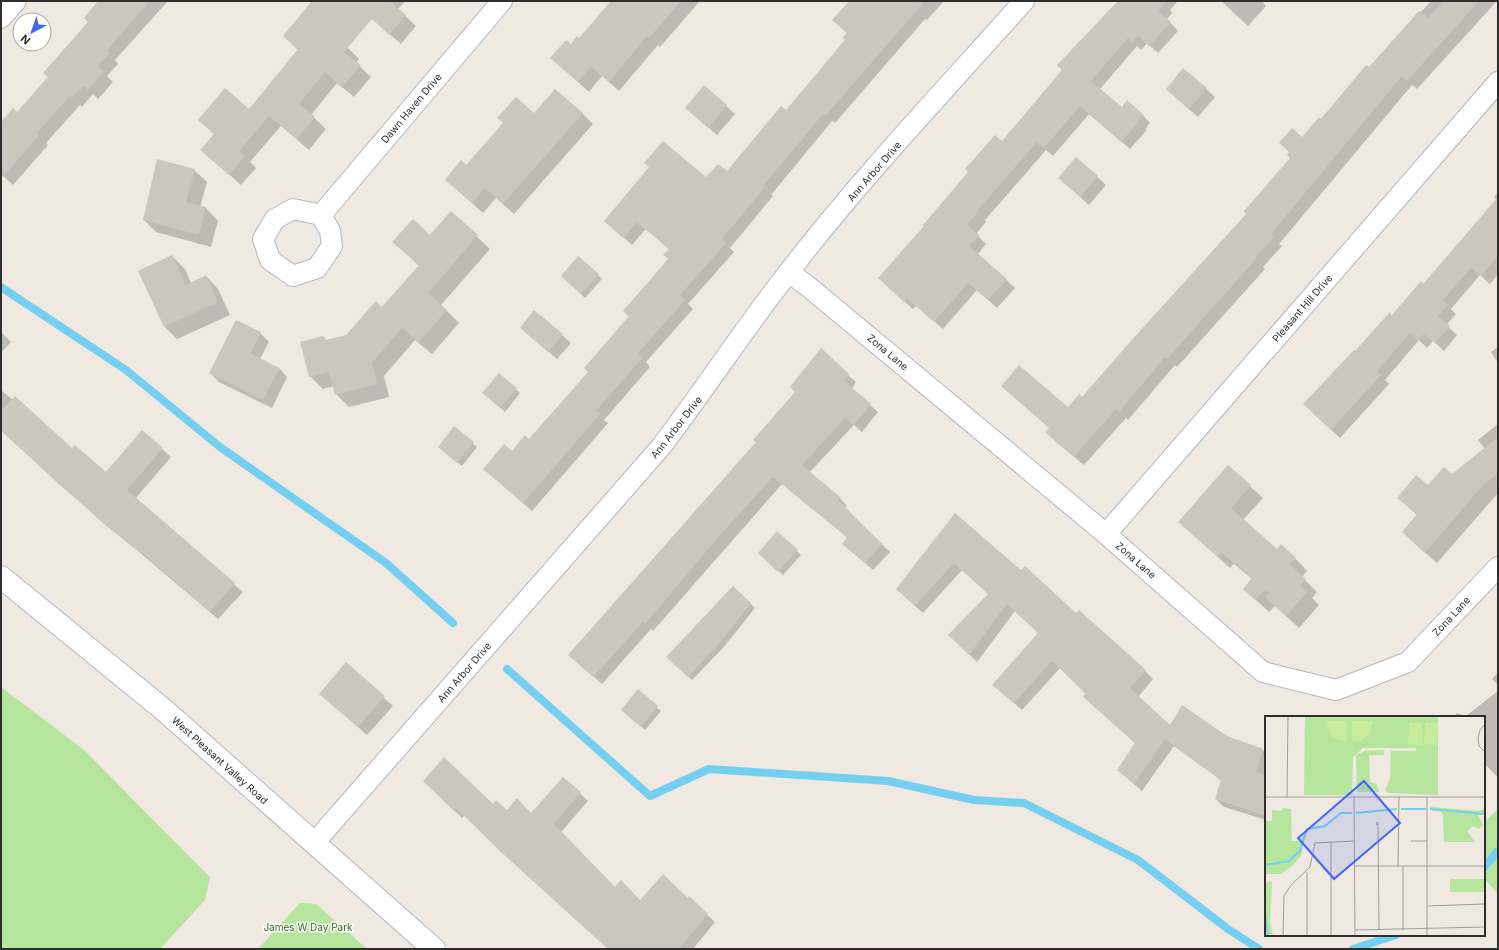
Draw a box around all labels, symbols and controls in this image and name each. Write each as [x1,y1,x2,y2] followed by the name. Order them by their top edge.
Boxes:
[12,12,52,52] north arrow
[18,32,33,48] text: N
[378,71,444,145] street label: Dawn Haven Drive
[845,138,904,204] street label: Ann Arbor Drive
[1269,272,1335,344] street label: Pleasant Hill Drive
[865,331,911,373] street label: Zona Lane
[648,393,704,461] street label: Ann Arbor Drive
[1113,539,1159,581] street label: Zona Lane
[1430,594,1472,638] street label: Zona Lane
[435,639,494,705] street label: Ann Arbor Drive
[170,714,270,806] street label: West Pleasant Valley Road
[1265,716,1485,936] inset map
[263,921,353,933] park label: James W Day Park

